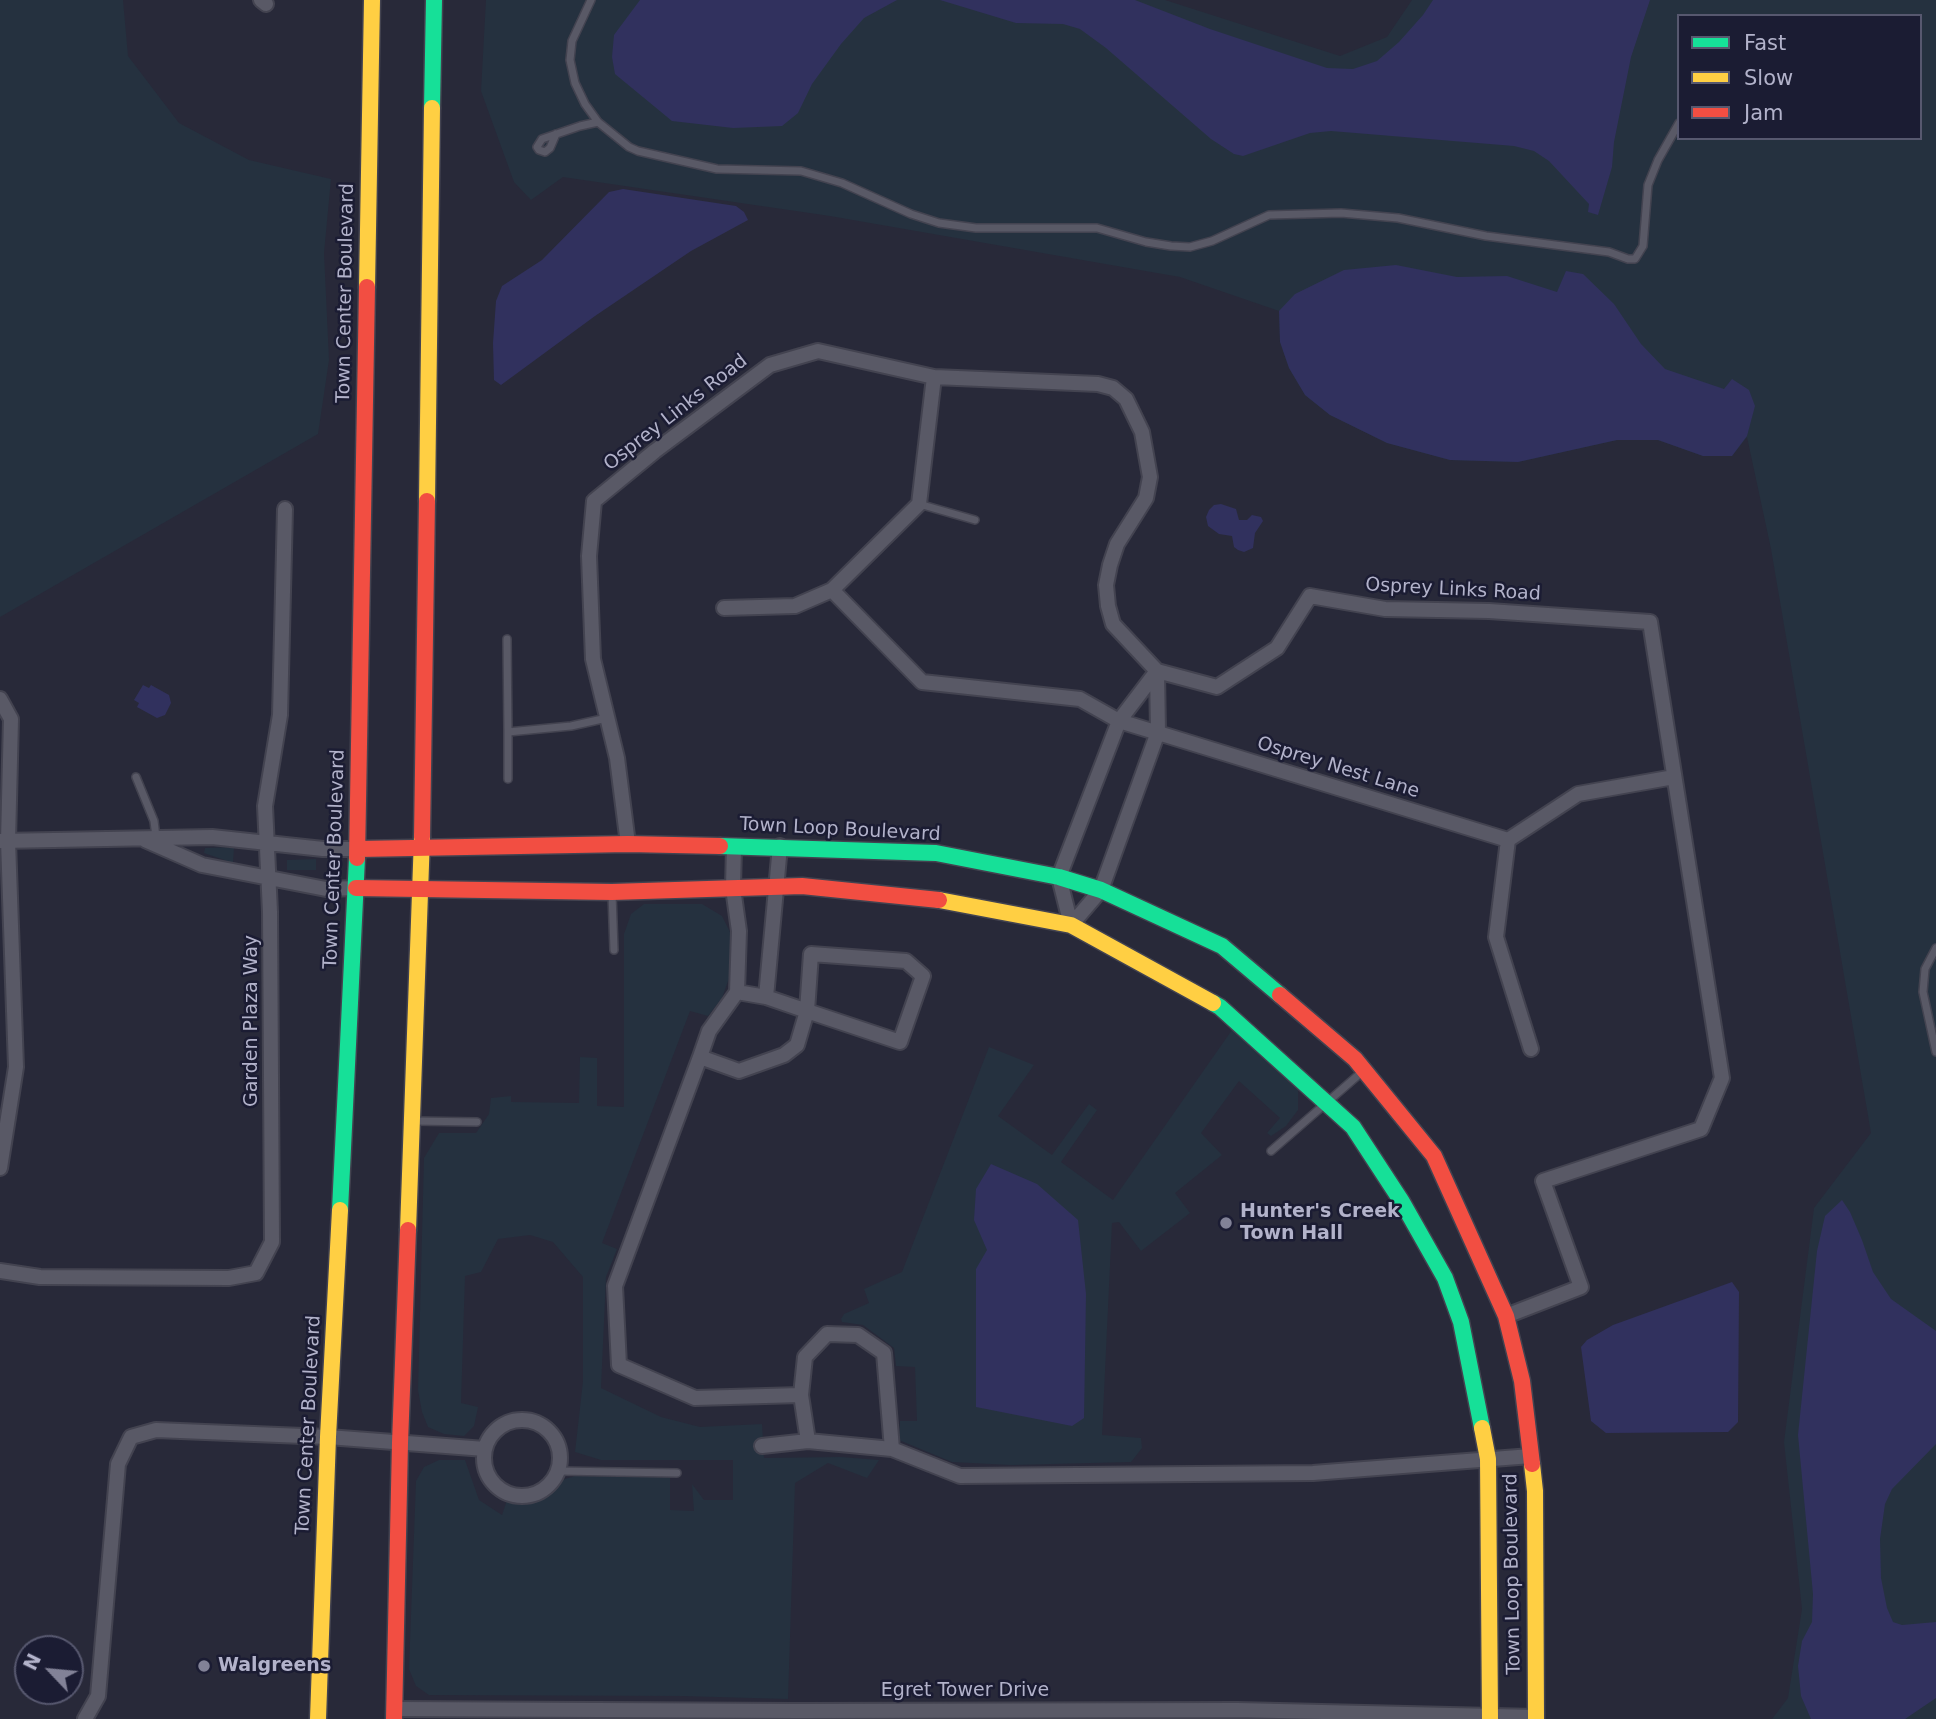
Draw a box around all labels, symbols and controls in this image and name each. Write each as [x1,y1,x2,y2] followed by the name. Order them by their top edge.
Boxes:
[1677,14,1922,140] legend
[1744,31,1786,55] text: Fast
[1744,66,1793,90] text: Slow
[1744,101,1784,125] text: Jam
[333,183,359,403] street label: Town Center Boulevard
[600,350,752,476] street label: Osprey Links Road
[1365,574,1541,606] street label: Osprey Links Road
[1254,732,1422,804] street label: Osprey Nest Lane
[320,749,350,969] street label: Town Center Boulevard
[739,813,941,847] street label: Town Loop Boulevard
[241,935,263,1107] street label: Garden Plaza Way
[1240,1201,1400,1245] place label: Hunter's Creek Town Hall
[1218,1215,1234,1231] marker: Hunter's Creek Town Hall
[292,1315,326,1535] street label: Town Center Boulevard
[1500,1473,1526,1675] street label: Town Loop Boulevard
[14,1635,84,1705] north arrow
[19,1650,45,1674] text: N
[218,1655,331,1677] place label: Walgreens
[196,1658,212,1674] marker: Walgreens
[881,1680,1049,1702] street label: Egret Tower Drive

